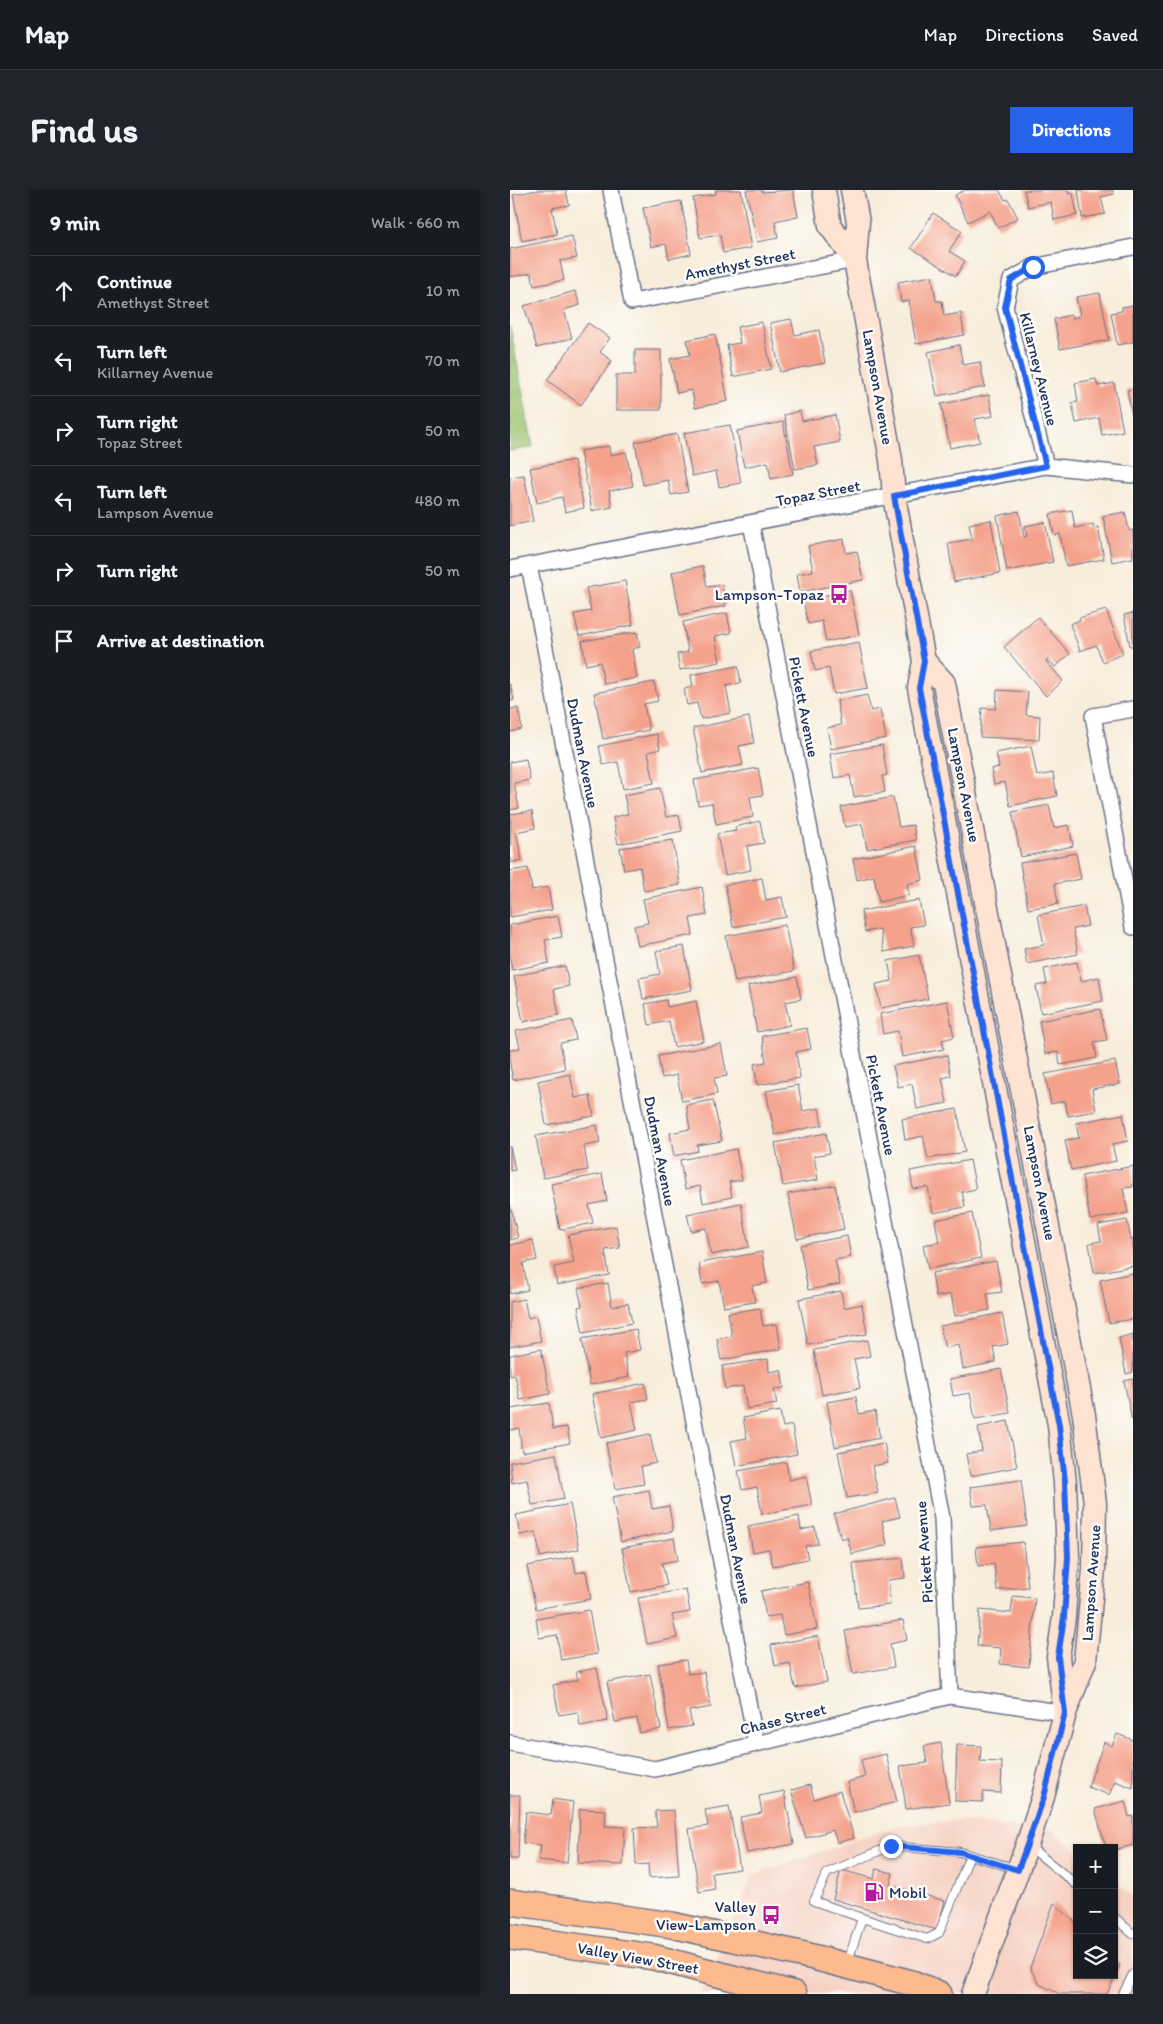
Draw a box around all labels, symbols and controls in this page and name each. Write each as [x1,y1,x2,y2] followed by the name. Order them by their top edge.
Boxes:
[25,20,69,49] text: Map
[924,24,957,46] text: Map
[985,24,1064,46] text: Directions
[1092,24,1138,46] text: Saved
[1010,107,1133,153] button: Directions
[30,109,138,151] text: Find us
[50,210,100,235] text: 9 min
[371,213,460,232] text: Walk · 660 m
[683,244,797,284] street label: Amethyst Street
[1022,256,1045,279] route start
[97,270,172,293] text: Continue
[50,277,78,305] icon: ahead
[426,281,460,300] text: 10 m
[97,293,209,312] text: Amethyst Street
[1016,310,1062,428] street label: Killarney Avenue
[859,328,897,446] street label: Lampson Avenue
[97,340,167,363] text: Turn left
[50,347,78,375] icon: left
[425,351,460,370] text: 70 m
[97,363,213,382] text: Killarney Avenue
[97,410,178,433] text: Turn right
[50,417,78,445] icon: right
[425,421,460,440] text: 50 m
[97,433,183,452] text: Topaz Street
[774,476,862,510] street label: Topaz Street
[97,480,167,503] text: Turn left
[50,487,78,515] icon: left
[415,491,460,510] text: 480 m
[97,503,214,522] text: Lampson Avenue
[50,557,78,585] icon: right
[97,559,178,582] text: Turn right
[425,561,460,580] text: 50 m
[828,583,850,605] bus stop icon: Lampson-Topaz
[715,585,825,604] place label: Lampson-Topaz
[50,627,78,655] icon: arrive
[97,629,264,652] text: Arrive at destination
[785,655,823,759] street label: Pickett Avenue
[563,696,603,810] street label: Dudman Avenue
[944,726,984,844] street label: Lampson Avenue
[862,1053,900,1157] street label: Pickett Avenue
[640,1094,680,1208] street label: Dudman Avenue
[1020,1124,1060,1242] street label: Lampson Avenue
[716,1492,756,1606] street label: Dudman Avenue
[911,1500,937,1604] street label: Pickett Avenue
[1077,1524,1105,1642] street label: Lampson Avenue
[738,1699,828,1739] street label: Chase Street
[880,1835,903,1858] route end
[1073,1844,1118,1979] map controls
[1073,1844,1118,1889] button: +
[863,1881,885,1903] fuel station icon: Mobil
[889,1883,927,1902] place label: Mobil
[1073,1889,1118,1934] button: −
[656,1897,756,1934] place label: Valley View-Lampson
[760,1904,782,1926] bus stop icon: Valley View-Lampson
[1073,1934,1118,1979] button: layers
[576,1938,700,1978] street label: Valley View Street

